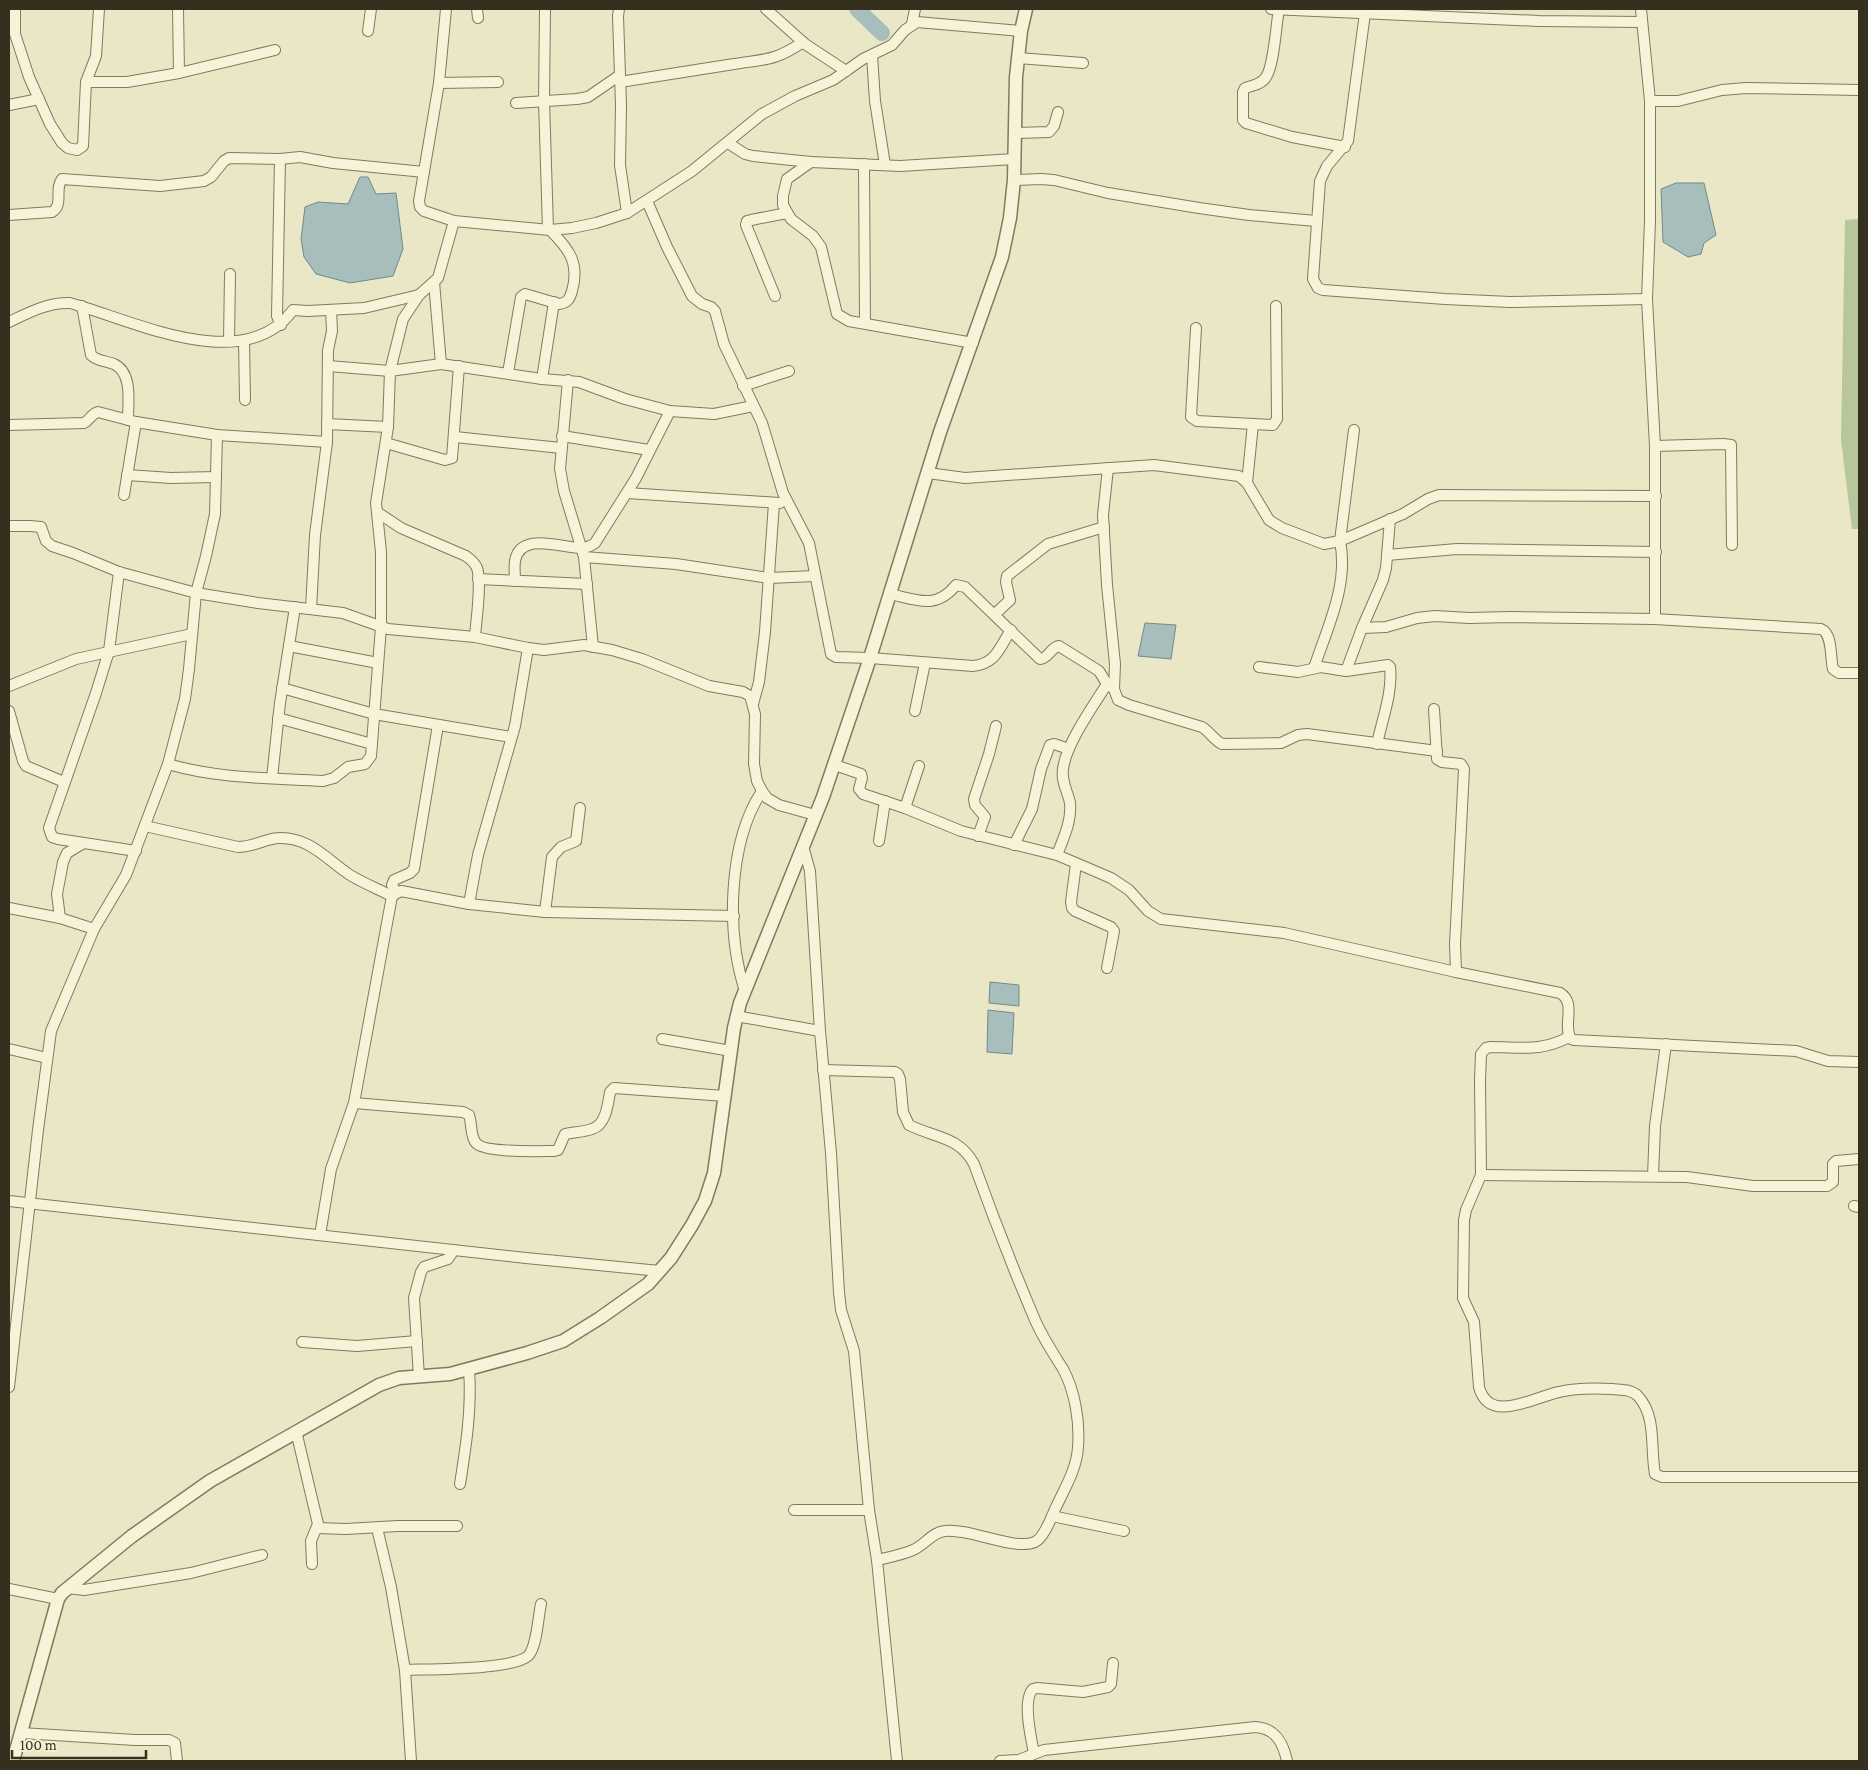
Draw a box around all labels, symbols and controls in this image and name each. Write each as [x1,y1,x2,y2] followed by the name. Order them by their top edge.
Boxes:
[12,1728,146,1760] scale bar
[20,1737,57,1753] text: 100 m

